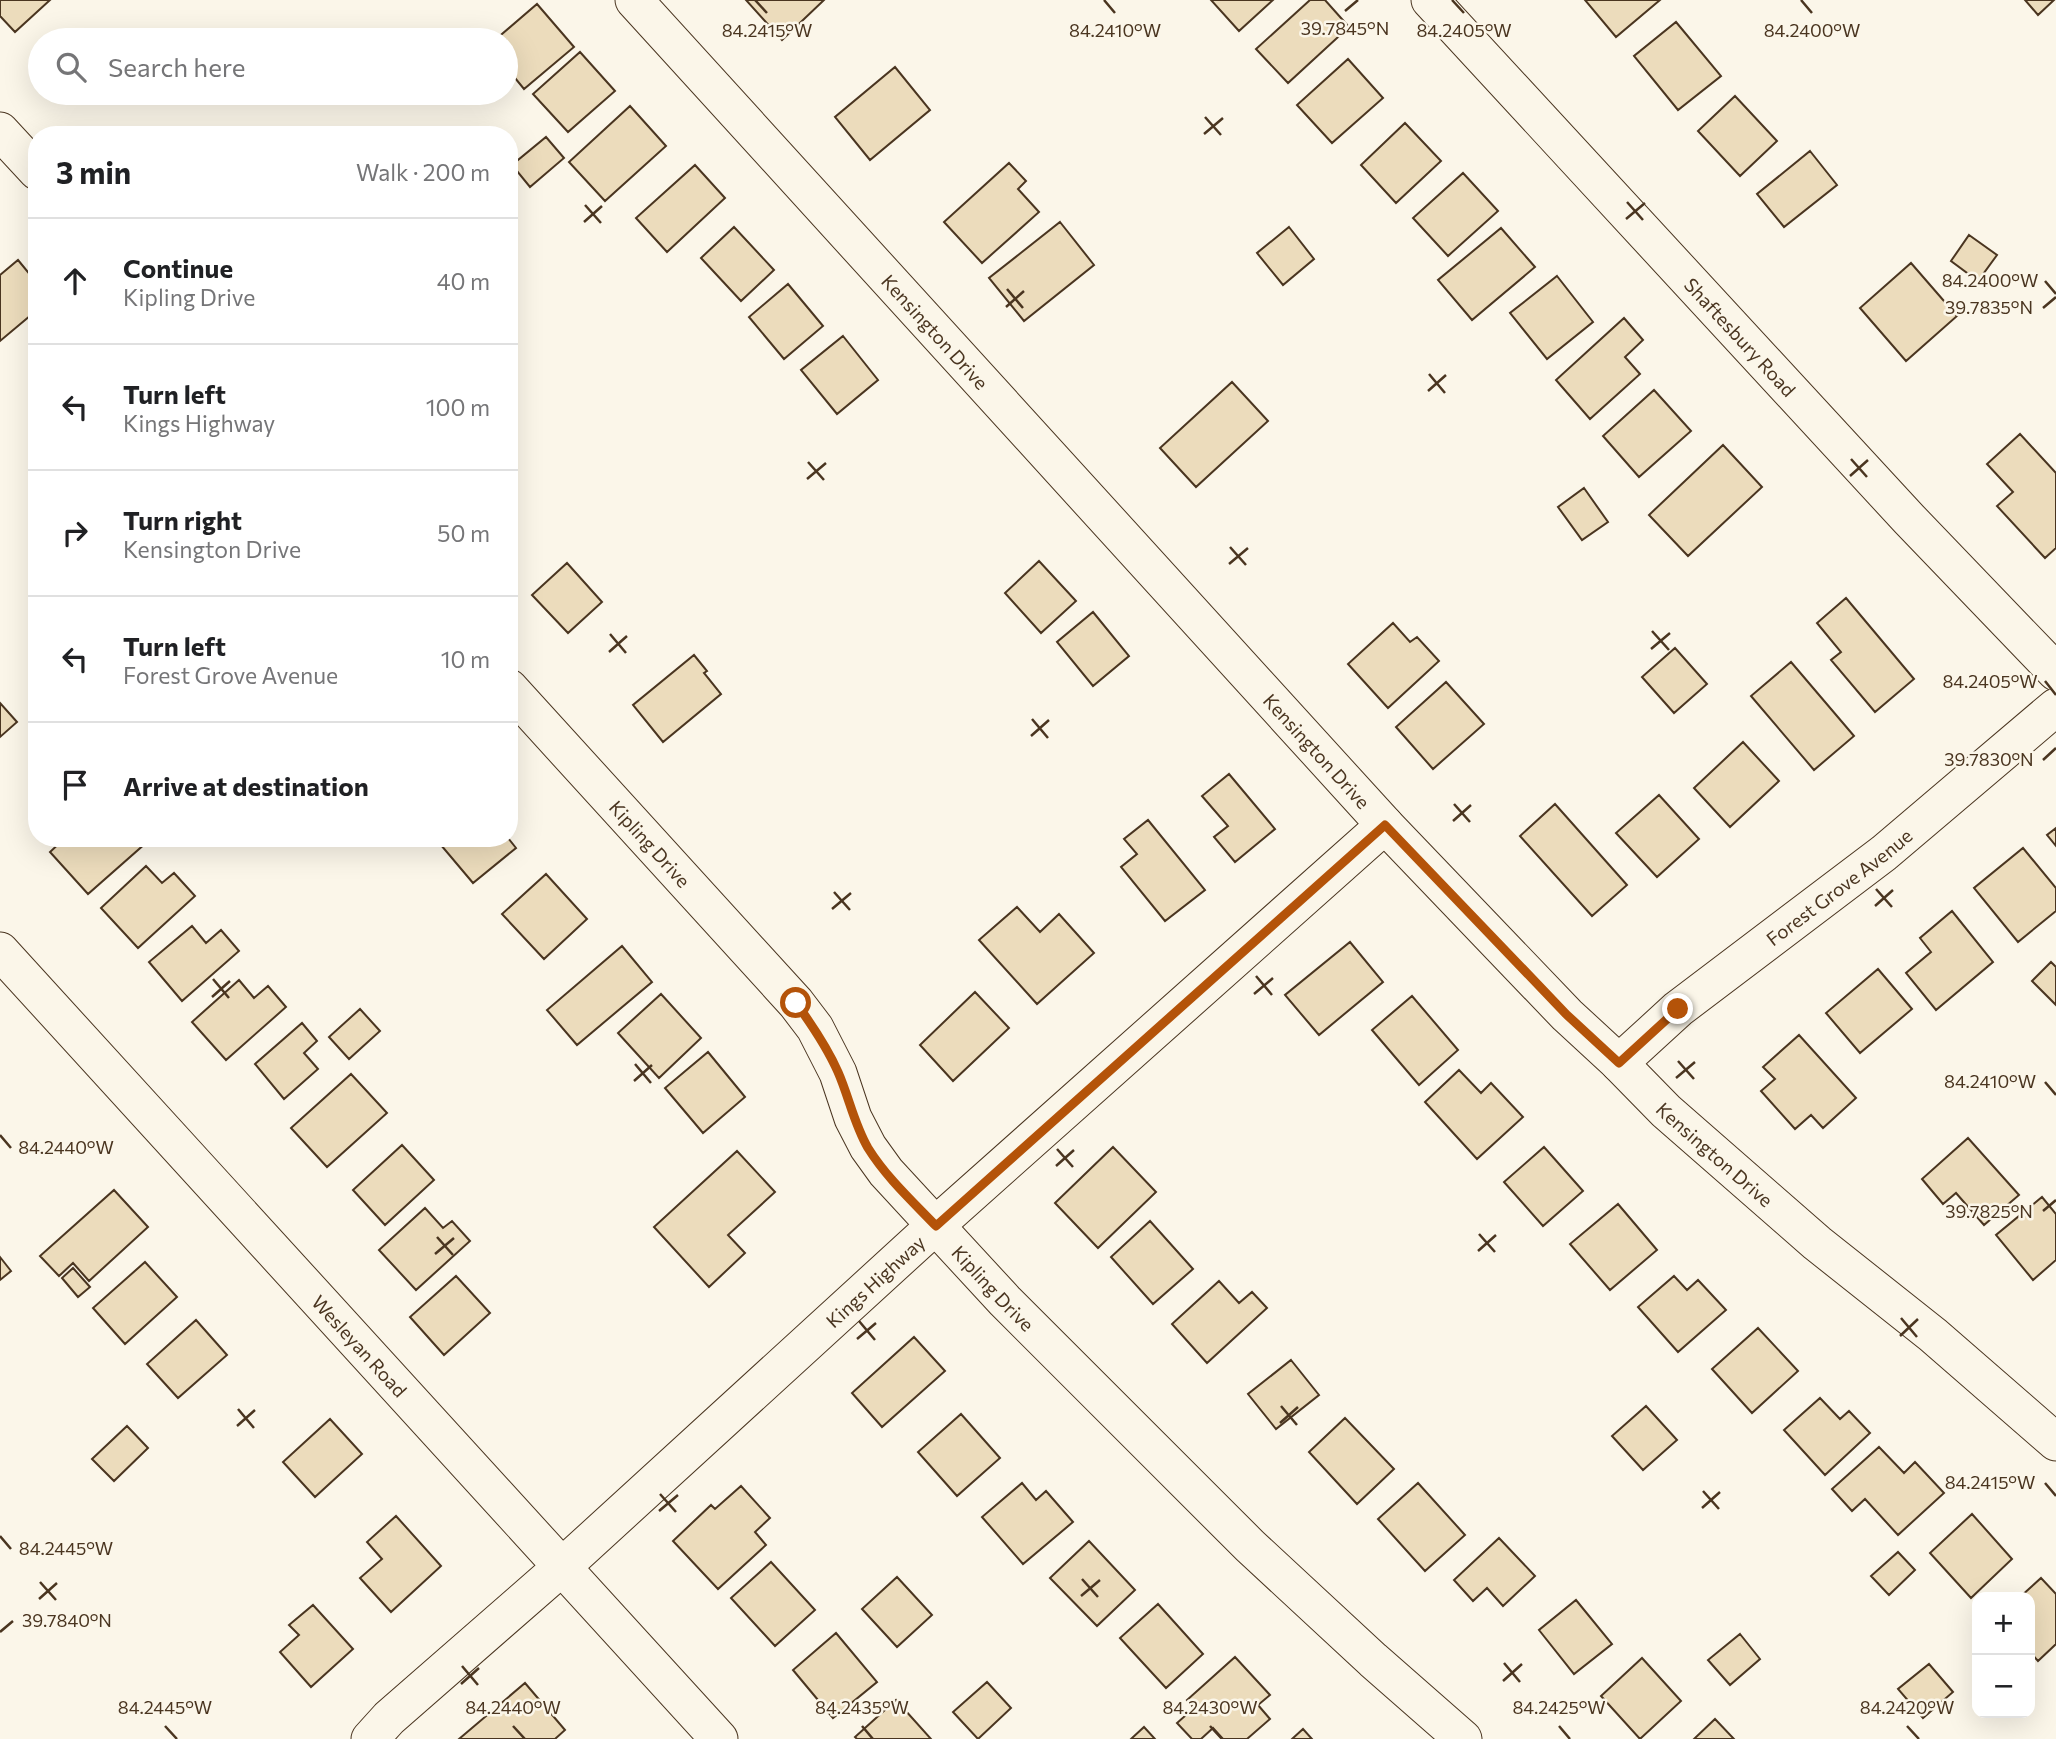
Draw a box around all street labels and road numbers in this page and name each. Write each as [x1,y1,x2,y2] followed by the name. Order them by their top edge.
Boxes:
[878,269,994,393] street label: Kensington Drive
[1680,272,1801,401] street label: Shaftesbury Road
[1259,688,1375,813] street label: Kensington Drive
[605,795,696,891] street label: Kipling Drive
[1761,823,1916,950] street label: Forest Grove Avenue
[1652,1097,1778,1211] street label: Kensington Drive
[821,1230,929,1332] street label: Kings Highway
[948,1240,1039,1335] street label: Kipling Drive
[308,1290,412,1401] street label: Wesleyan Road

